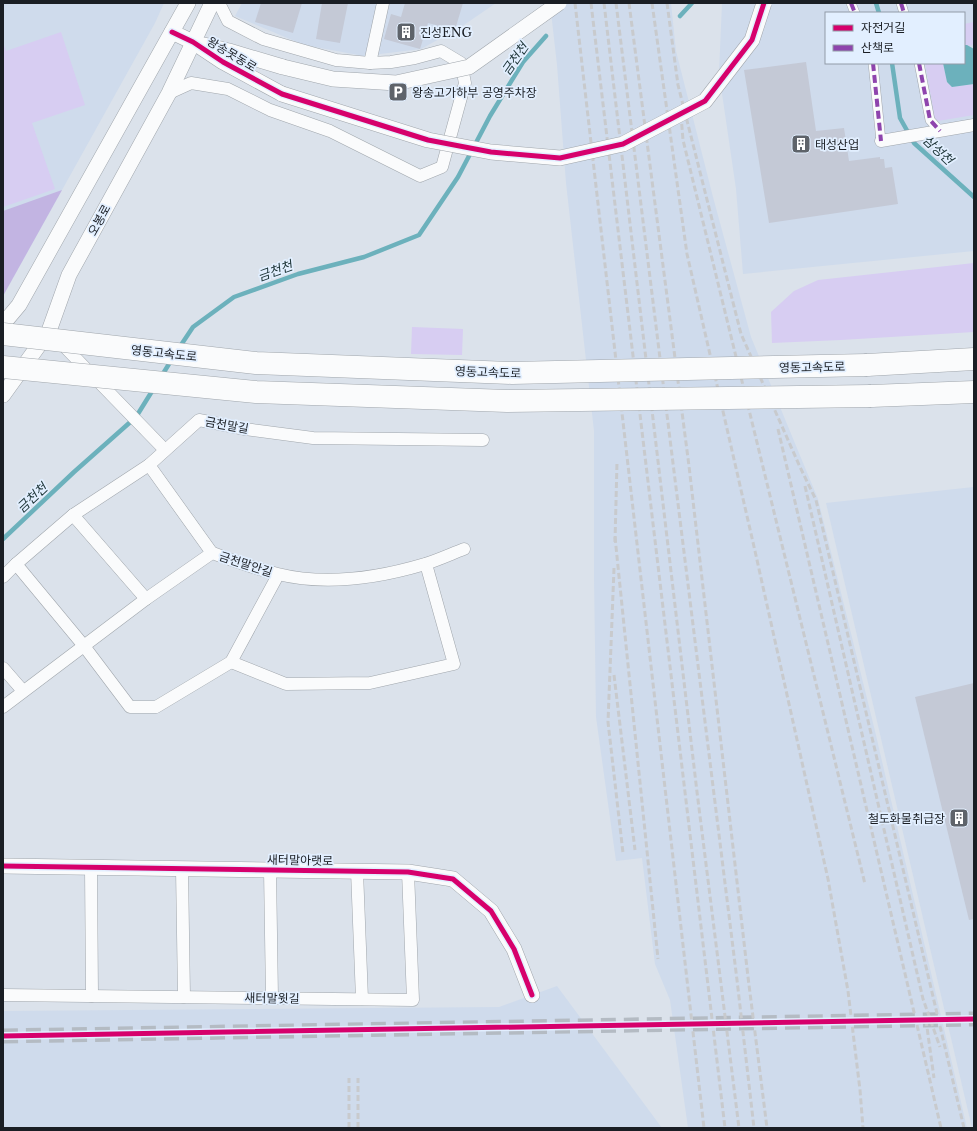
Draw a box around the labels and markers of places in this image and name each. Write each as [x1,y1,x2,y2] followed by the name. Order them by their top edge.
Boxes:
[395,21,417,43] building icon: 진성ENG
[420,25,472,40] place label: 진성ENG
[387,81,409,103] parking icon: 왕송고가하부 공영주차장
[412,85,537,100] place label: 왕송고가하부 공영주차장
[790,133,812,155] building icon: 태성산업
[815,137,859,152] place label: 태성산업
[948,807,970,829] building icon: 철도화물취급장
[868,811,945,826] place label: 철도화물취급장

